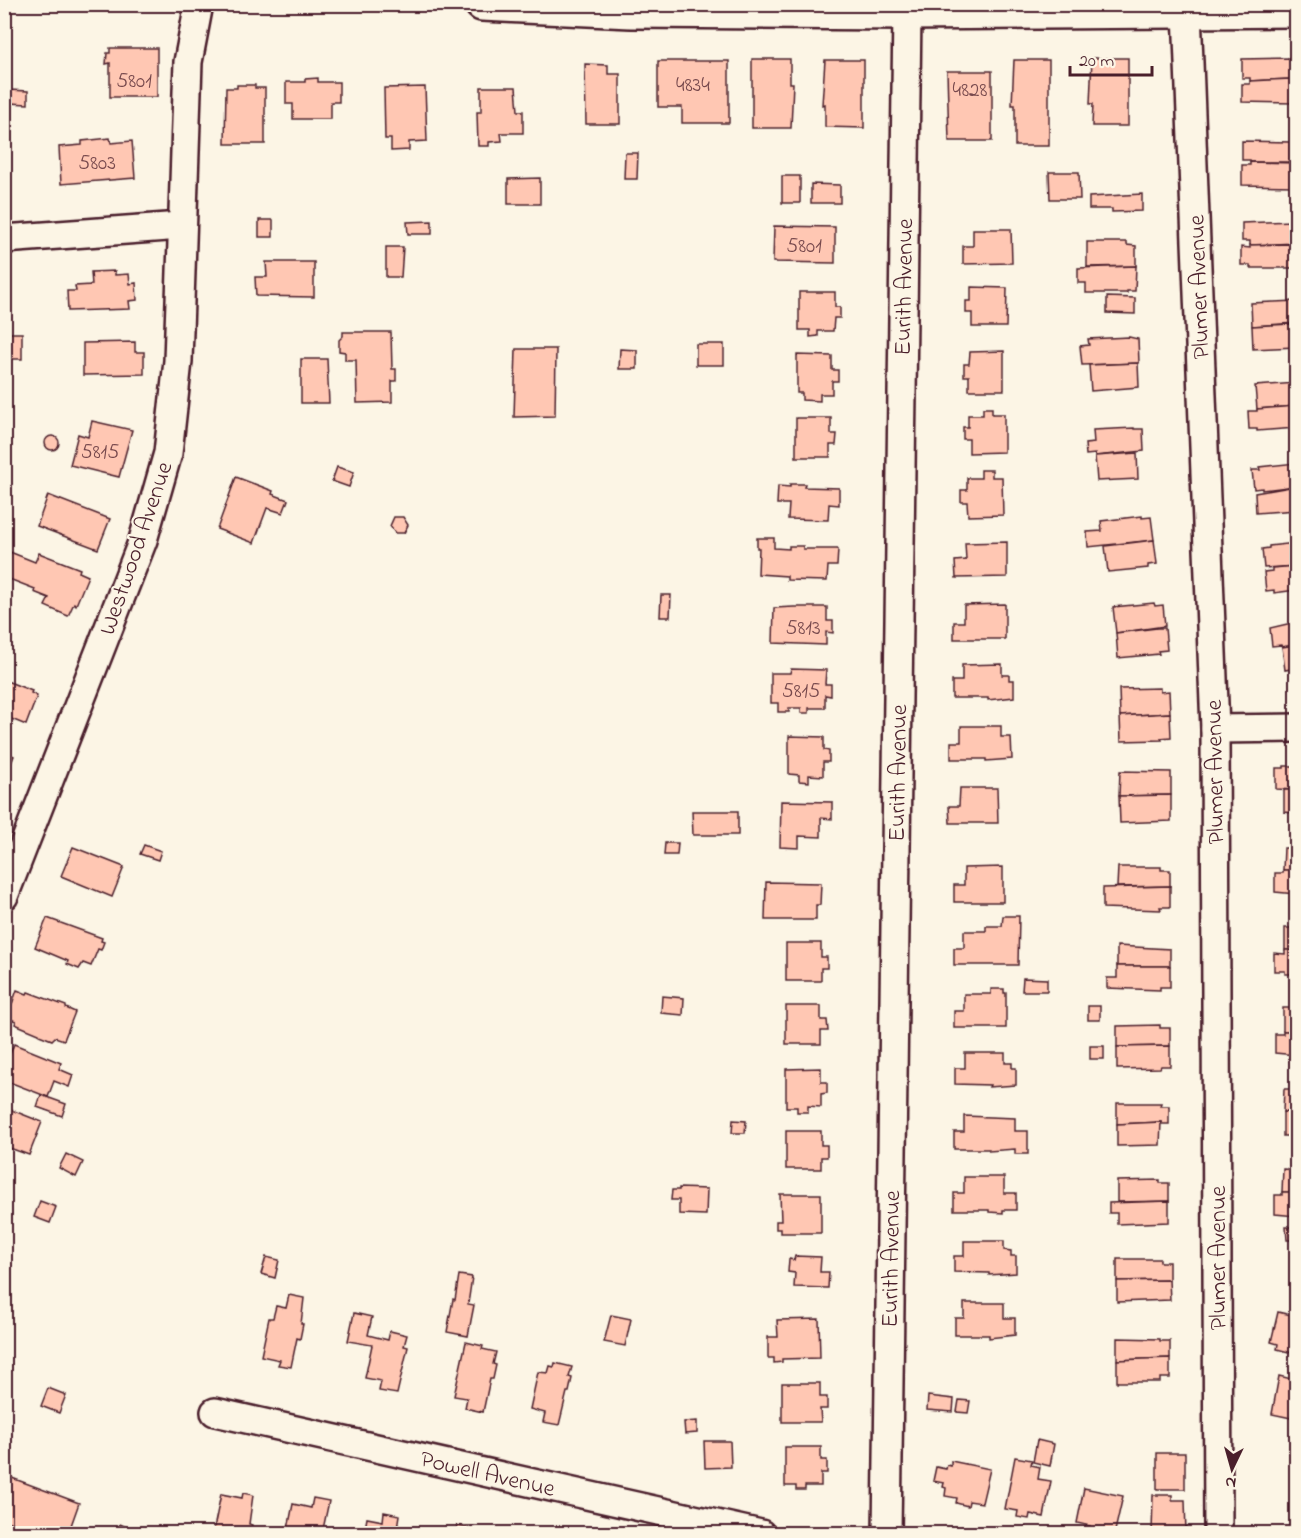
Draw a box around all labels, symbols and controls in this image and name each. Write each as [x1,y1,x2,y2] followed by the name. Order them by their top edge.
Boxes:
[1070,39,1152,77] scale bar
[1079,49,1114,75] text: 20 m
[116,67,152,97] house number: 5801
[676,71,710,101] house number: 4834
[953,76,988,106] house number: 4828
[78,149,116,179] house number: 5803
[1180,214,1221,360] street label: Plumer Avenue
[887,218,924,356] street label: Eurith Avenue
[786,232,822,262] house number: 5801
[81,438,119,468] house number: 5815
[91,457,184,640] street label: Westwood Avenue
[785,614,821,644] house number: 5813
[782,677,820,707] house number: 5815
[1198,699,1235,845] street label: Plumer Avenue
[881,704,918,842] street label: Eurith Avenue
[1202,1185,1237,1330] street label: Plumer Avenue
[874,1190,911,1328] street label: Eurith Avenue
[1202,1439,1262,1499] north arrow
[417,1443,558,1508] street label: Powell Avenue
[1224,1470,1237,1494] text: N

